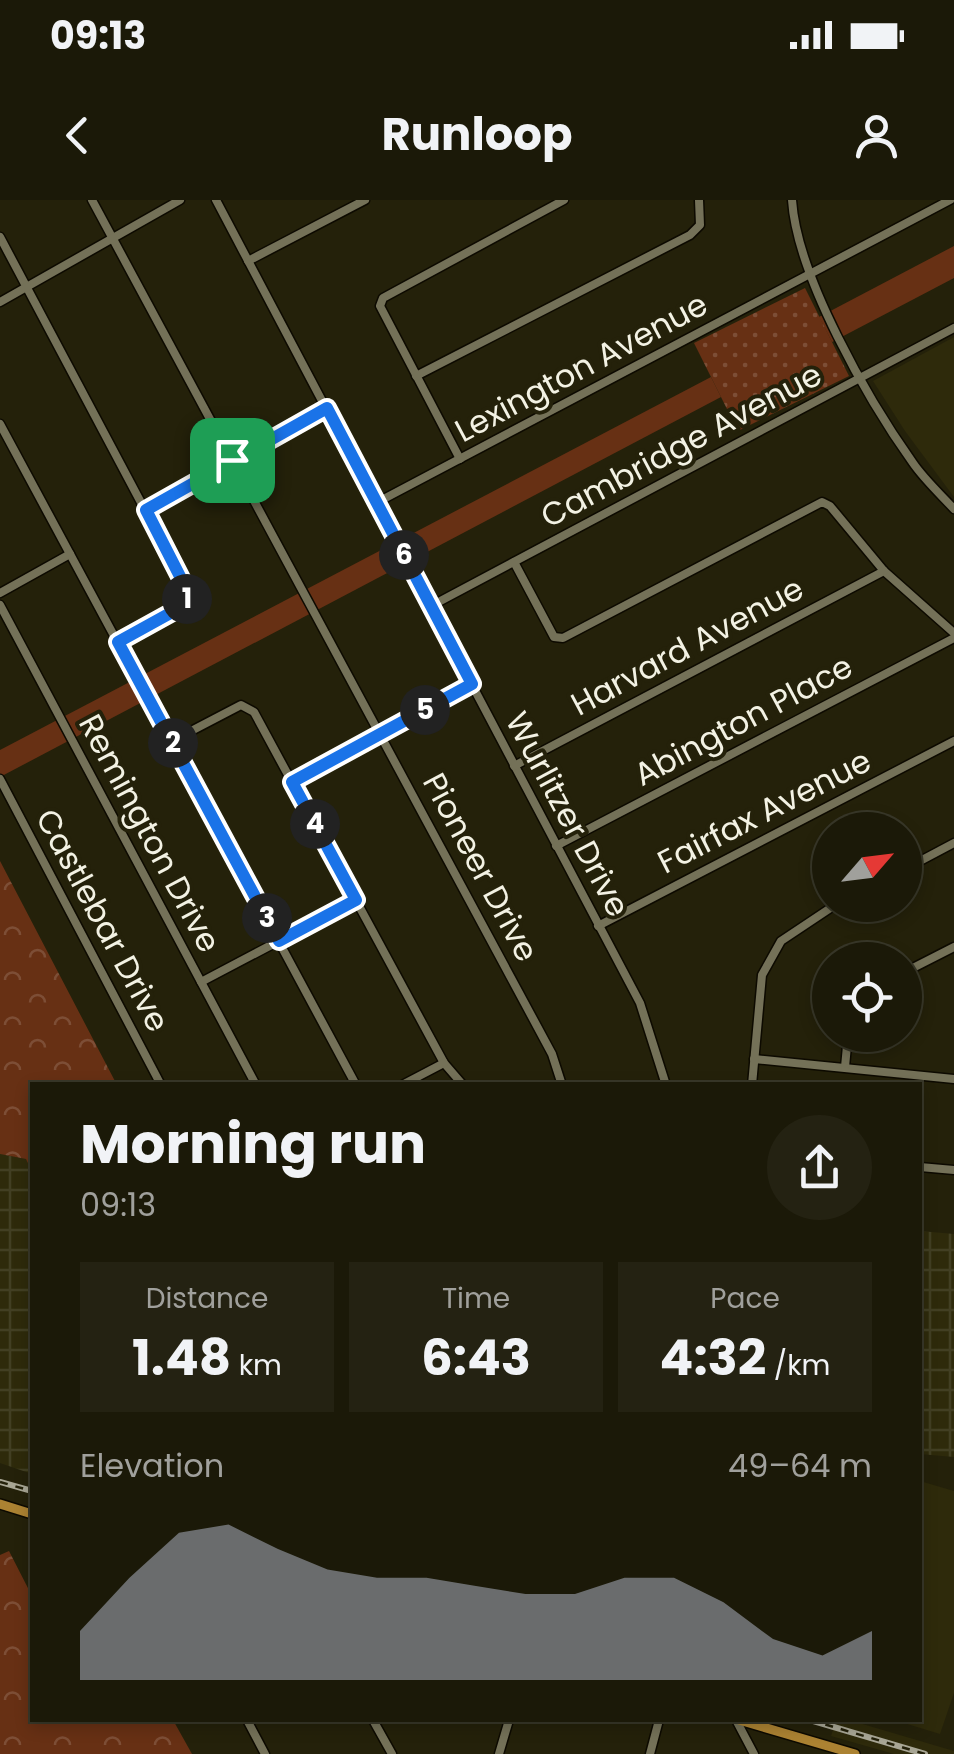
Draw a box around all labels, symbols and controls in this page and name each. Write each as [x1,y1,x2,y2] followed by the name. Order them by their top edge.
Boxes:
[50,9,146,62] text: 09:13
[381,103,573,166] text: Runloop
[50,108,105,163] icon: back
[849,108,904,163] icon: person
[447,281,715,453] street label: Lexington Avenue
[532,352,830,538] street label: Cambridge Avenue
[190,418,275,503] pin
[205,433,260,488] icon: arrive
[379,530,429,580] pin: 6
[395,535,413,574] text: 6
[563,566,811,726] street label: Harvard Avenue
[162,574,212,624] pin: 1
[182,579,192,618] text: 1
[626,643,860,797] street label: Abington Place
[400,685,450,735] pin: 5
[416,690,434,729] text: 5
[495,704,641,924] street label: Wurlitzer Drive
[68,706,232,960] street label: Remington Drive
[148,718,198,768] pin: 2
[165,723,181,762] text: 2
[650,738,878,884] street label: Fairfax Avenue
[412,765,550,969] street label: Pioneer Drive
[290,799,340,849] pin: 4
[25,801,181,1039] street label: Castlebar Drive
[306,804,324,843] text: 4
[812,812,922,922] north arrow
[812,812,922,1052] map controls
[242,893,292,943] pin: 3
[259,898,275,937] text: 3
[812,942,922,1052] button: locate
[80,1105,426,1182] text: Morning run
[767,1115,872,1220] button: share
[80,1182,156,1227] text: 09:13
[146,1279,268,1318] text: Distance
[442,1279,510,1318] text: Time
[710,1279,780,1318] text: Pace
[132,1322,231,1393] text: 1.48
[421,1322,531,1393] text: 6:43
[660,1322,766,1393] text: 4:32
[231,1346,282,1385] text: km
[766,1346,830,1385] text: /km
[80,1443,224,1488] text: Elevation
[728,1443,872,1488] text: 49–64 m

